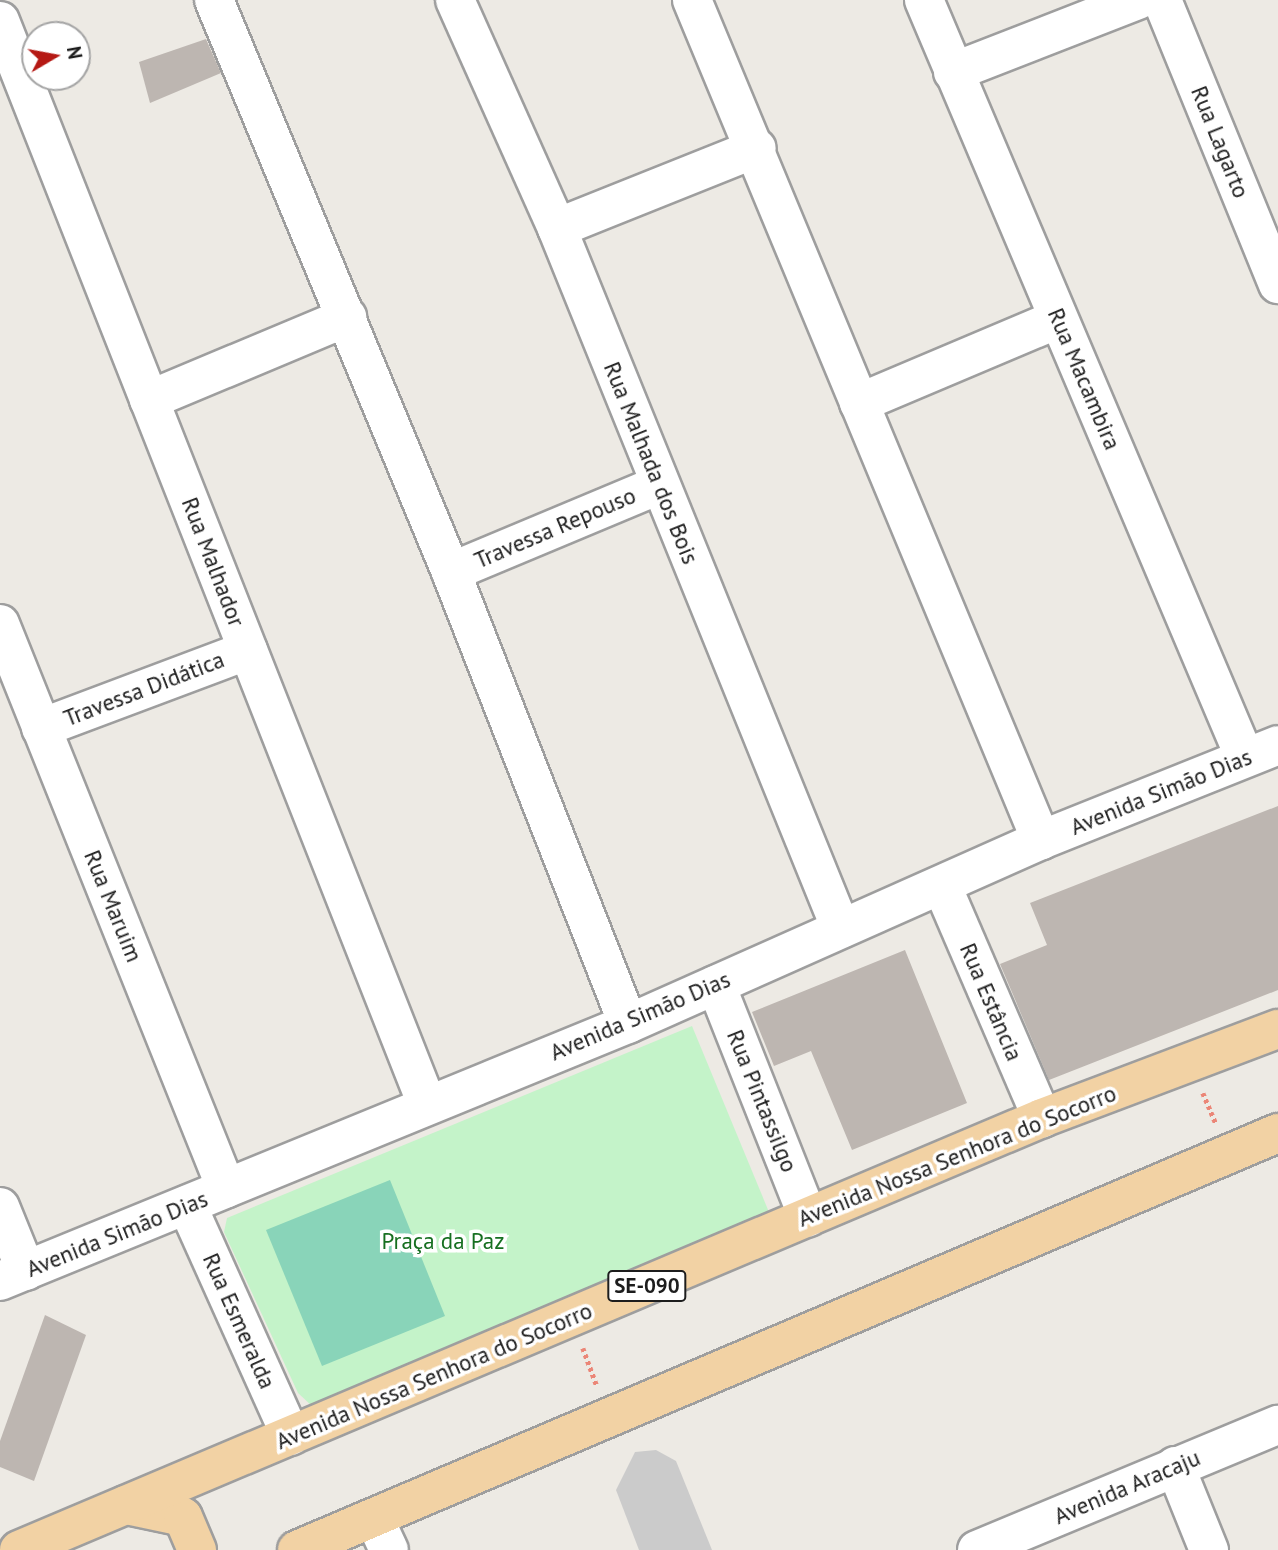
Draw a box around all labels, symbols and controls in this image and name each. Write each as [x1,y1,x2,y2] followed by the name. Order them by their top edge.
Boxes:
[21,21,91,91] north arrow
[62,44,88,61] text: N
[1185,82,1255,202] street label: Rua Lagarto
[1042,304,1126,454] street label: Rua Macambira
[598,358,704,568] street label: Rua Malhada dos Bois
[470,482,640,574] street label: Travessa Repouso
[176,493,250,631] street label: Rua Malhador
[60,646,228,732] street label: Travessa Didática
[1066,743,1256,841] street label: Avenida Simão Dias
[78,846,148,966] street label: Rua Maruim
[954,939,1028,1065] street label: Rua Estância
[546,966,734,1066] street label: Avenida Simão Dias
[721,1026,803,1176] street label: Rua Pintassilgo
[794,1079,1120,1233] street label: Avenida Nossa Senhora do Socorro
[22,1185,212,1283] street label: Avenida Simão Dias
[382,1227,504,1255] park label: Praça da Paz
[197,1249,281,1393] street label: Rua Esmeralda
[607,1268,687,1304] road number: SE-090
[272,1297,596,1455] street label: Avenida Nossa Senhora do Socorro
[1049,1444,1205,1530] street label: Avenida Aracaju

